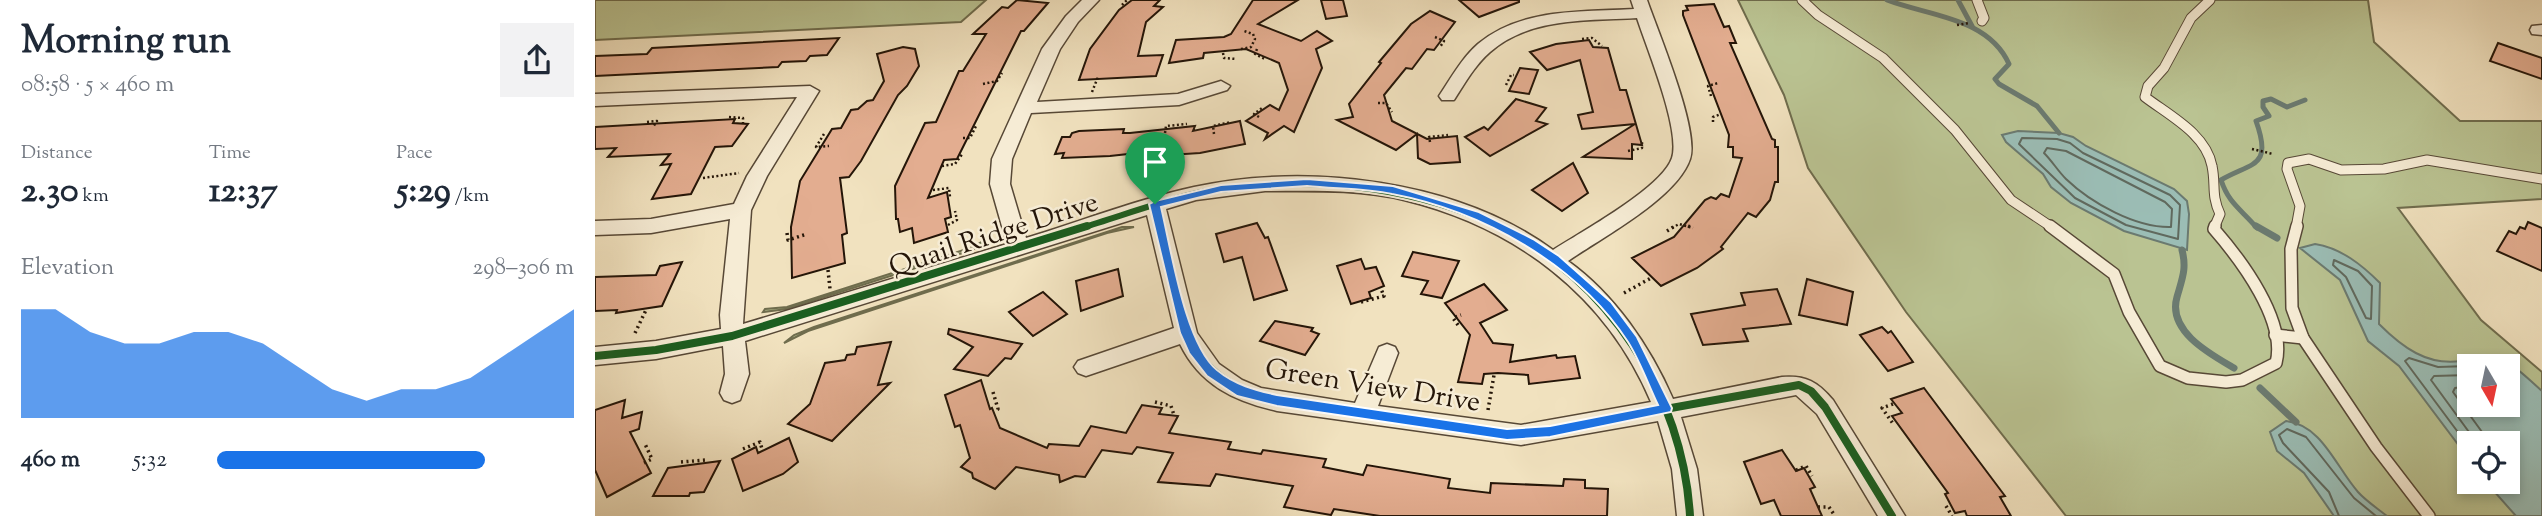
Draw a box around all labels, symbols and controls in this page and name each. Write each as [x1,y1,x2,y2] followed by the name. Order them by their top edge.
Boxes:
[21,16,231,70] text: Morning run
[500,23,574,97] button: share
[21,69,174,102] text: 08:58 · 5 × 460 m
[1125,132,1185,204] pin
[21,140,93,167] text: Distance
[209,140,251,167] text: Time
[396,140,433,167] text: Pace
[1136,143,1174,181] icon: arrive
[21,167,79,218] text: 2.30
[209,167,278,218] text: 12:37
[396,167,451,218] text: 5:29
[79,183,109,210] text: km
[451,183,489,210] text: /km
[884,183,1104,288] street label: Quail Ridge Drive
[21,252,114,285] text: Elevation
[472,252,574,285] text: 298–306 m
[1262,350,1483,424] street label: Green View Drive
[2457,354,2520,416] north arrow
[2457,354,2520,494] map controls
[2457,431,2520,494] button: locate
[21,444,80,477] text: 460 m
[133,444,167,477] text: 5:32

